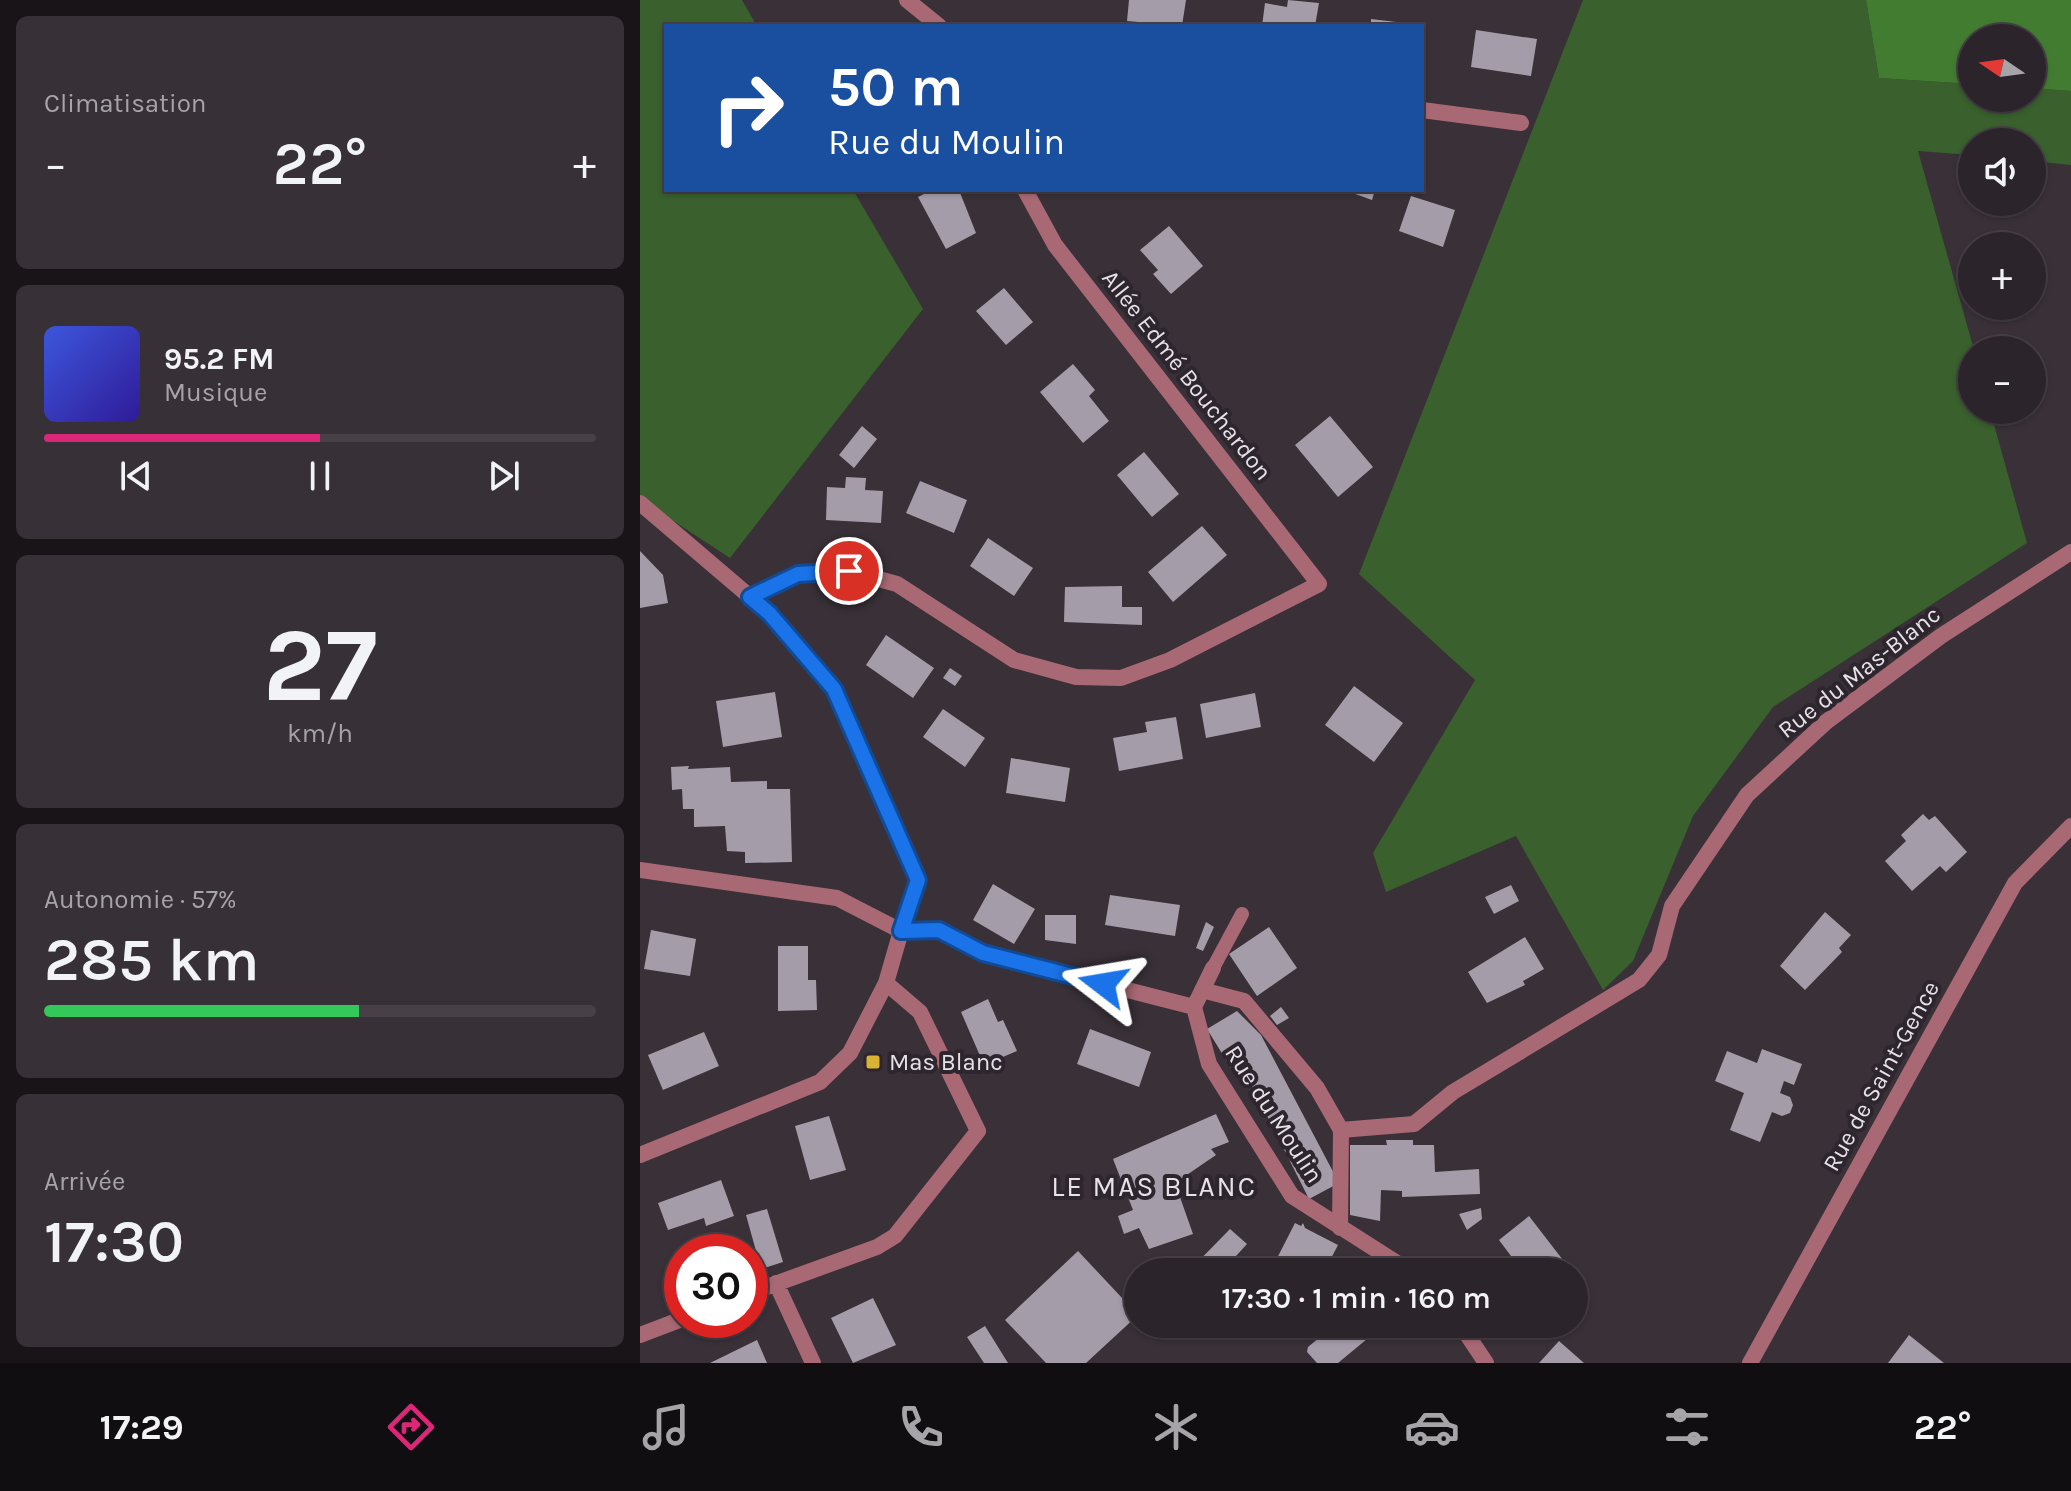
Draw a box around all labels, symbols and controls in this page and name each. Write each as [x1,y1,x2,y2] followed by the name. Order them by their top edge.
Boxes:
[1958,24,2046,112] north arrow
[1958,24,2046,424] map controls
[828,54,963,119] text: 50 m
[696,56,800,160] icon: right
[44,88,207,119] text: Climatisation
[828,121,1065,163] text: Rue du Moulin
[1958,128,2046,216] button: sound
[273,129,367,199] text: 22°
[44,139,67,190] text: −
[573,139,596,190] text: +
[1958,232,2046,320] button: +
[1096,264,1278,486] street label: Allée Edmé Bouchardon
[1958,336,2046,424] button: −
[164,341,275,377] text: 95.2 FM
[164,377,267,408] text: Musique
[114,454,158,498] icon: previous
[298,454,342,498] icon: pause
[482,454,526,498] icon: next
[815,537,883,605] pin
[827,549,871,593] icon: arrive
[1772,600,1946,744] street label: Rue du Mas-Blanc
[263,605,377,726] text: 27
[287,718,353,749] text: km/h
[44,884,237,915] text: Autonomie · 57%
[44,925,259,995] text: 285 km
[1061,942,1145,1026] position arrow
[1817,976,1945,1176] street label: Rue de Saint-Gence
[1219,1040,1329,1188] street label: Rue du Moulin
[889,1048,1003,1076] place label: Mas Blanc
[864,1053,882,1071] marker: Mas Blanc
[44,1166,125,1197] text: Arrivée
[1051,1170,1257,1203] district label: LE MAS BLANC
[44,1207,184,1277] text: 17:30
[664,1234,768,1338] speed limit sign: 30
[1221,1280,1491,1316] text: 17:30 · 1 min · 160 m
[383,1399,439,1455] icon: directions
[638,1399,694,1455] icon: music
[893,1399,949,1455] icon: phone
[1148,1399,1204,1455] icon: climate
[1404,1399,1460,1455] icon: car
[1659,1399,1715,1455] icon: filters
[100,1406,184,1448] text: 17:29
[1914,1406,1971,1448] text: 22°

